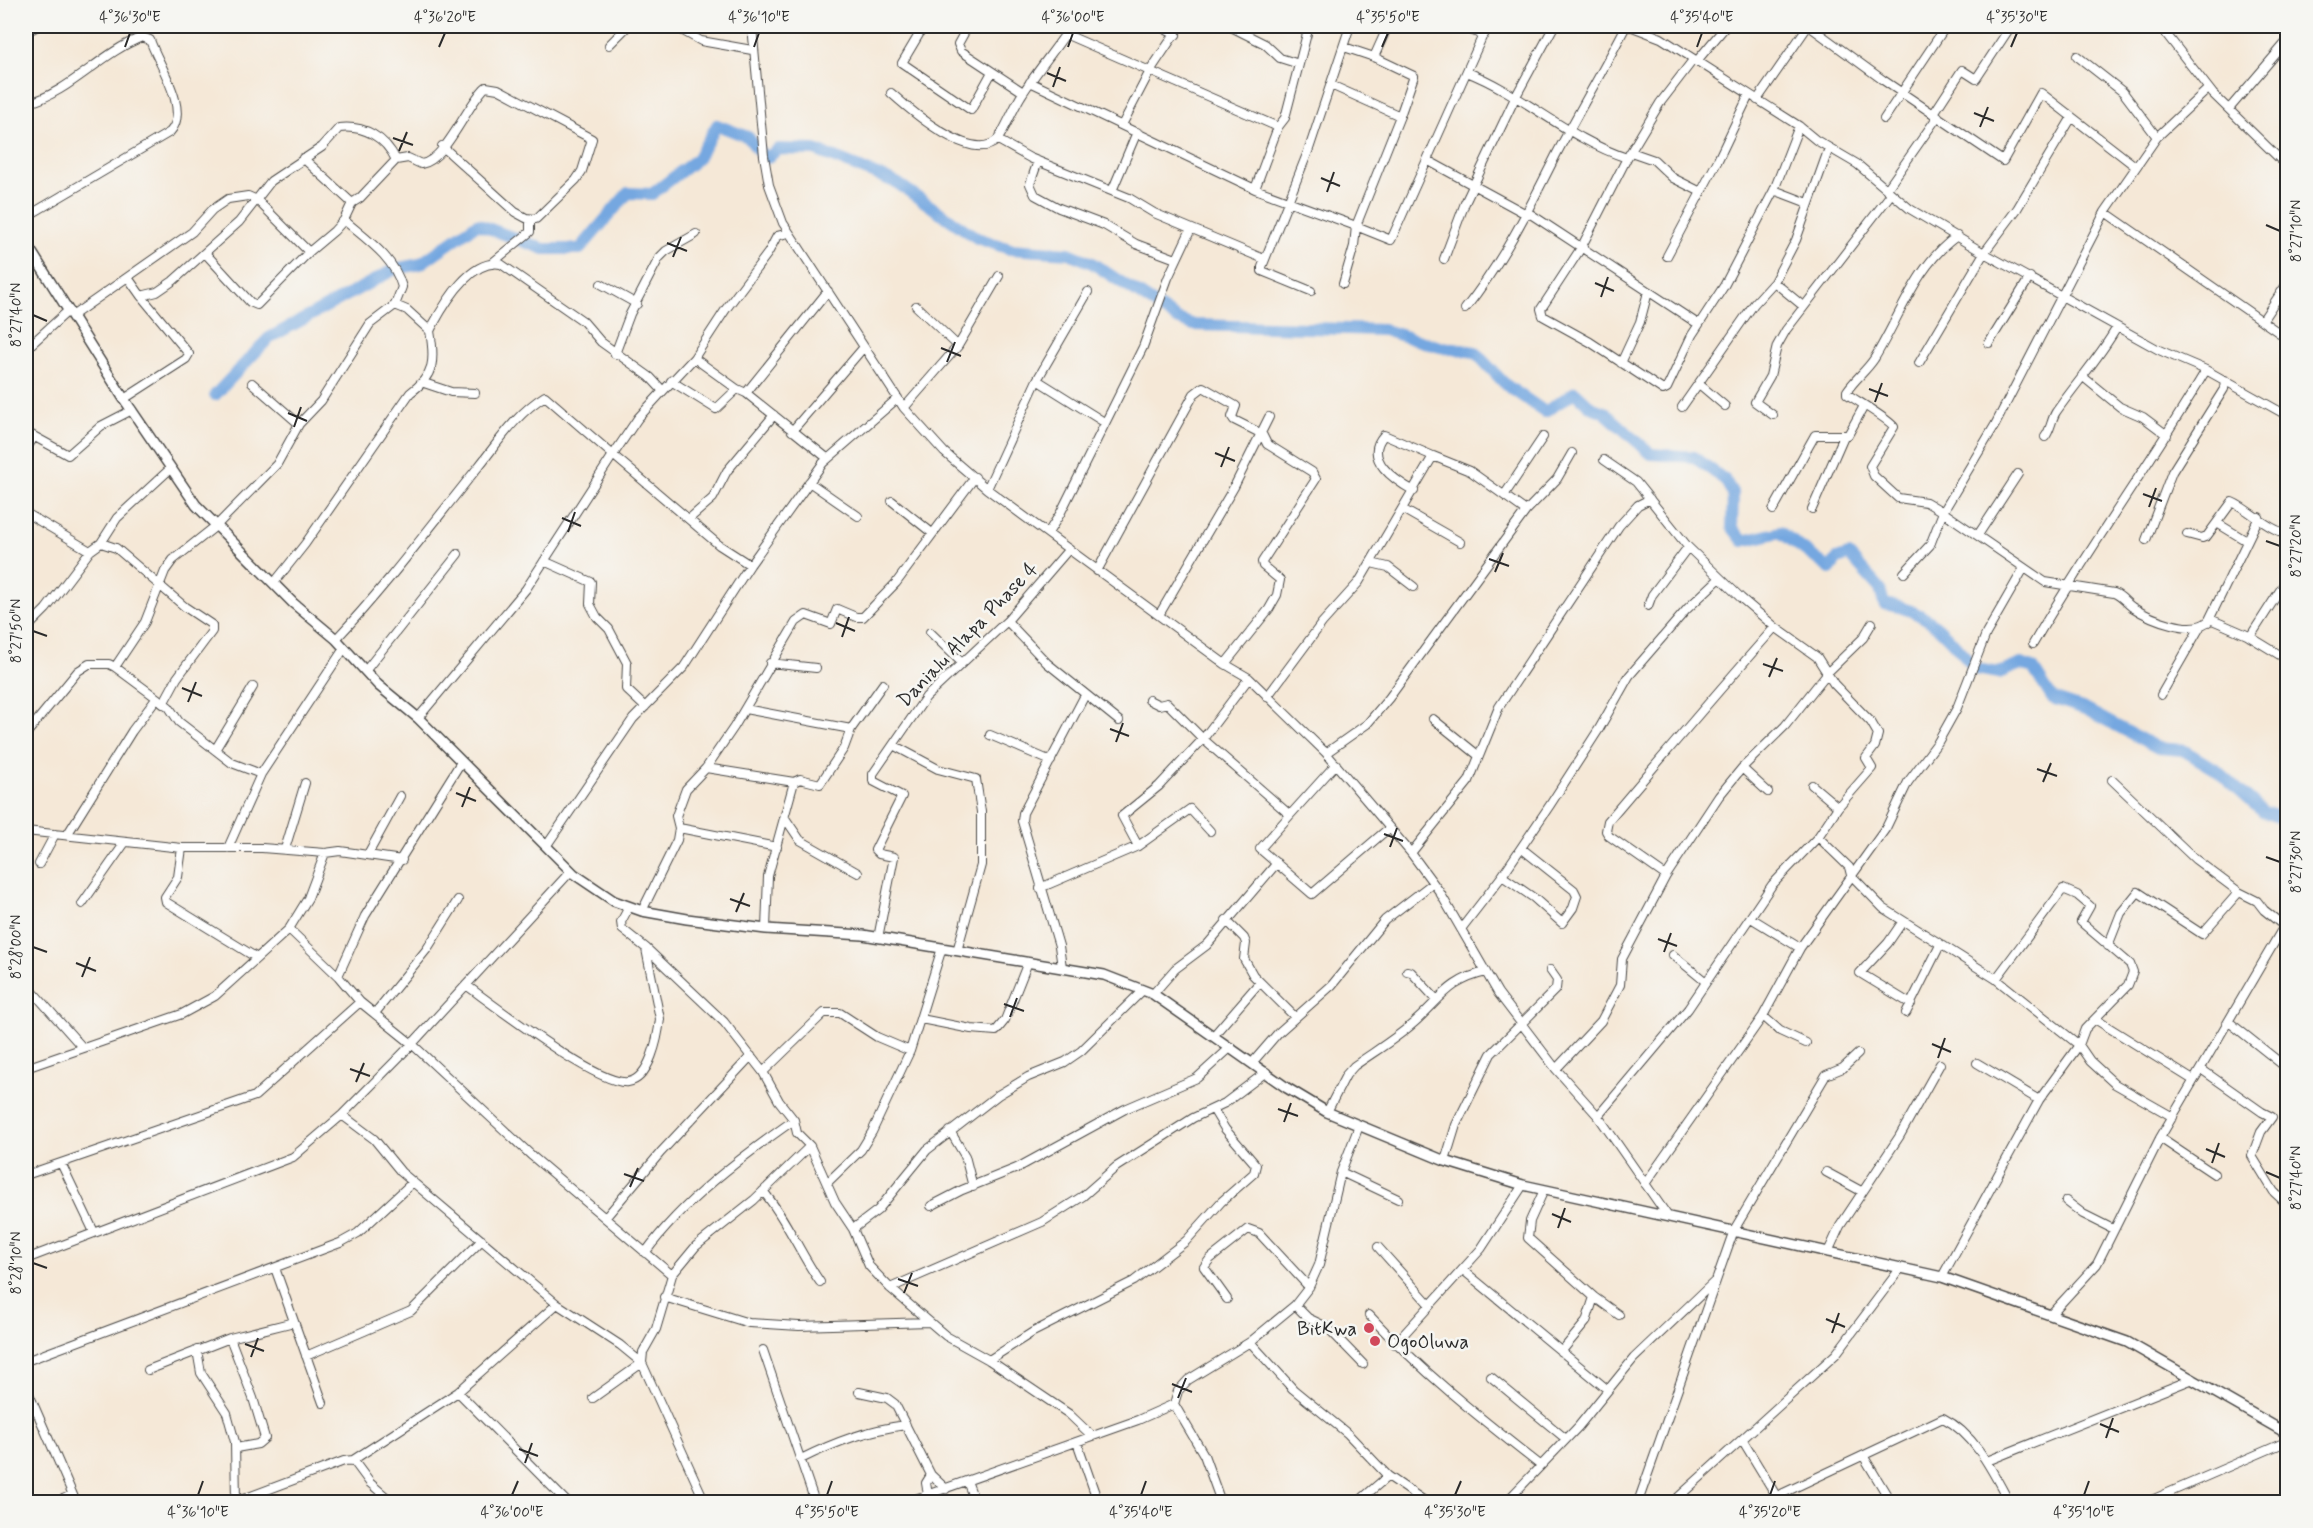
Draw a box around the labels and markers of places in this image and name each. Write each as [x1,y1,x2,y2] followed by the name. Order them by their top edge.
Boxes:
[1297,1316,1357,1343] place label: BitKwa
[1362,1321,1376,1335] marker: BitKwa
[1387,1329,1469,1356] place label: OgoOluwa
[1368,1334,1382,1348] marker: OgoOluwa

